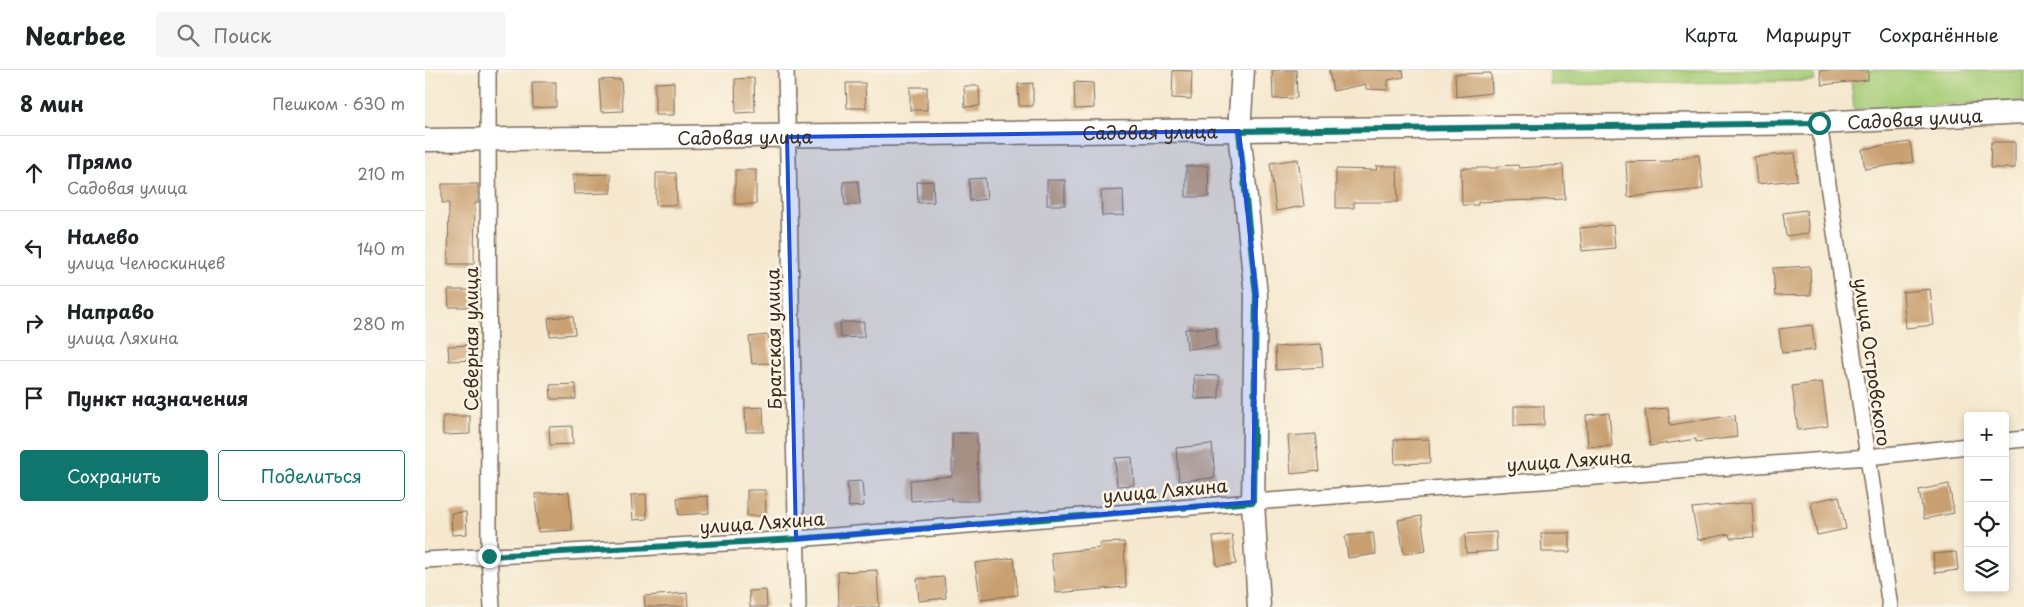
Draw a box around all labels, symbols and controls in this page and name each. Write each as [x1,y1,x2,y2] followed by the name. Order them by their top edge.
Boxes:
[156,12,506,57] search box
[25,17,126,53] text: Nearbee
[174,21,202,49] icon: search
[214,21,271,49] text: Поиск
[1685,21,1737,48] text: Карта
[1765,21,1851,48] text: Маршрут
[1879,21,1999,48] text: Сохранённые
[20,87,84,119] text: 8 мин
[272,91,405,115] text: Пешком · 630 m
[1846,101,1984,135] street label: Садовая улица
[1808,112,1831,135] route start
[1082,117,1219,145] street label: Садовая улица
[677,122,814,150] street label: Садовая улица
[67,147,132,175] text: Прямо
[20,159,48,187] icon: ahead
[357,161,405,185] text: 210 m
[67,175,187,199] text: Садовая улица
[67,222,139,250] text: Налево
[20,234,48,262] icon: left
[357,236,405,260] text: 140 m
[67,250,225,274] text: улица Челюскинцев
[457,266,484,411] street label: Северная улица
[758,267,788,410] street label: Братская улица
[1848,276,1898,448] street label: улица Островского
[67,297,154,325] text: Направо
[20,309,48,337] icon: right
[353,311,405,335] text: 280 m
[67,325,178,349] text: улица Ляхина
[20,384,48,412] icon: arrive
[67,384,248,412] text: Пункт назначения
[1964,412,2009,592] map controls
[1964,412,2009,457] button: +
[1506,442,1633,478] street label: улица Ляхина
[20,450,208,501] button: Сохранить
[218,450,405,501] button: Поделиться
[1964,457,2009,502] button: −
[1101,471,1229,509] street label: улица Ляхина
[1964,502,2009,547] button: locate
[699,504,826,540] street label: улица Ляхина
[478,545,501,568] route end
[1964,547,2009,592] button: layers

